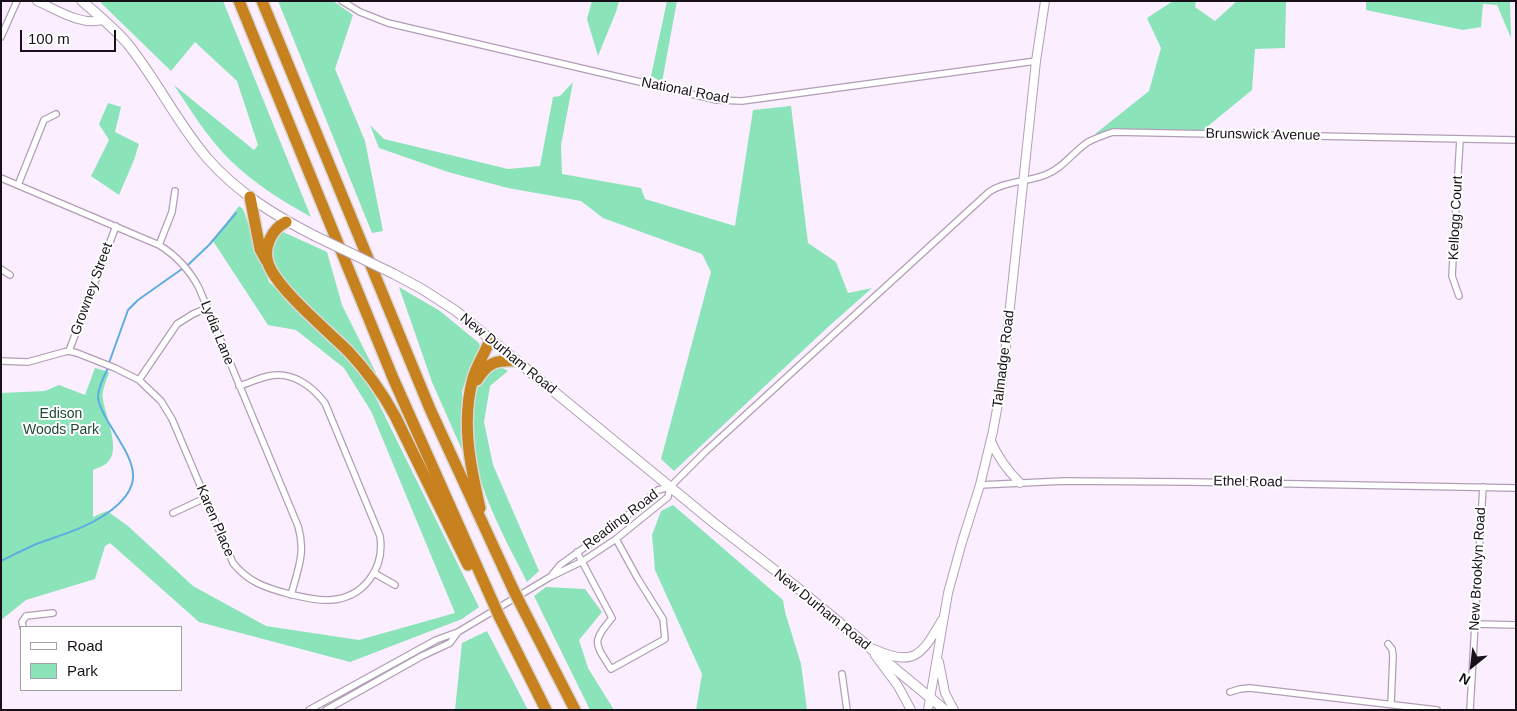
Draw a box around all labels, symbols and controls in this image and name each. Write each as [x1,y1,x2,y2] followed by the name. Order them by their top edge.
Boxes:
[22,20,119,52] scale bar
[28,30,70,47] text: 100 m
[640,74,730,108] street label: National Road
[1205,126,1321,144] street label: Brunswick Avenue
[1445,175,1467,261] street label: Kellogg Court
[67,240,117,338] street label: Growney Street
[196,298,238,368] street label: Lydia Lane
[990,309,1018,409] street label: Talmadge Road
[456,310,560,398] street label: New Durham Road
[23,406,99,438] park label: Edison Woods Park
[1213,473,1283,491] street label: Ethel Road
[192,483,238,559] street label: Karen Place
[580,486,662,554] street label: Reading Road
[1466,507,1490,631] street label: New Brooklyn Road
[770,566,874,654] street label: New Durham Road
[20,626,182,691] legend
[67,637,103,654] text: Road
[1447,641,1497,691] north arrow
[67,662,98,679] text: Park
[1456,670,1473,689] text: N

